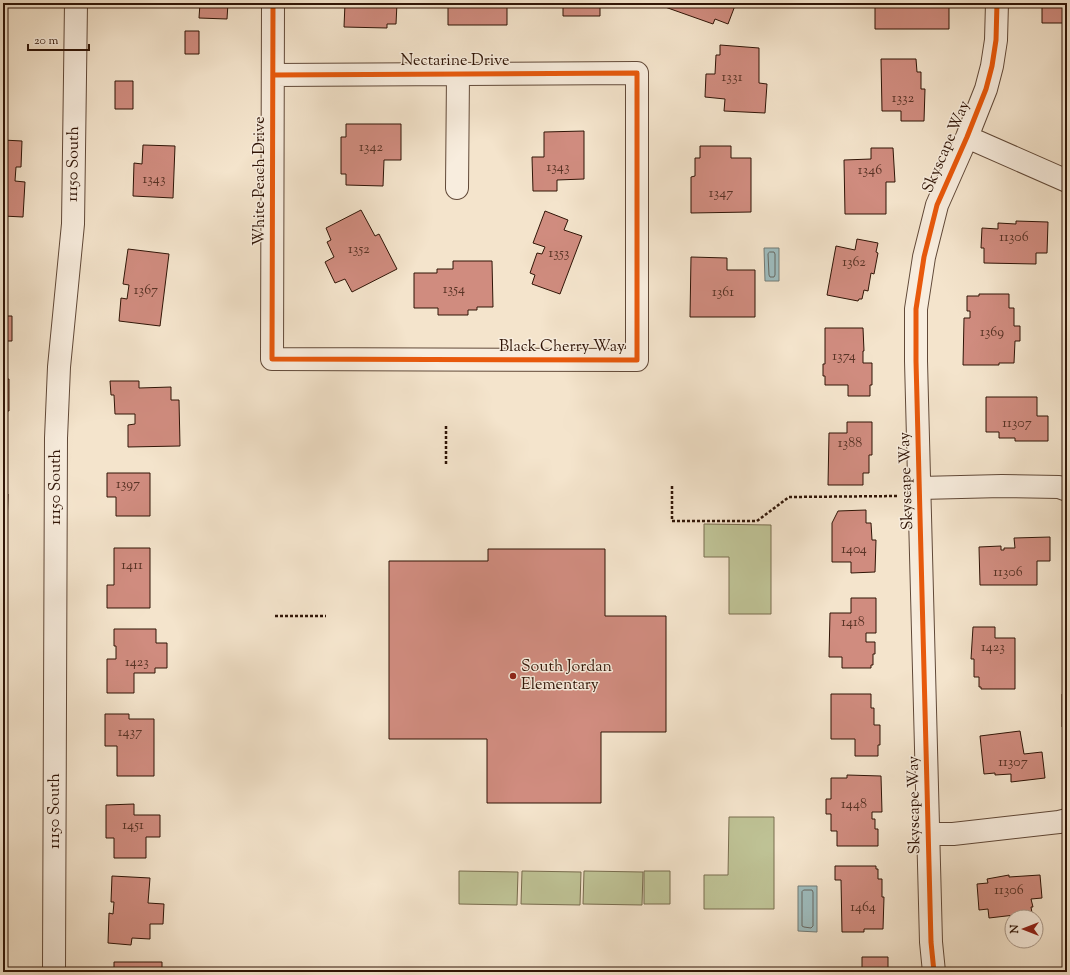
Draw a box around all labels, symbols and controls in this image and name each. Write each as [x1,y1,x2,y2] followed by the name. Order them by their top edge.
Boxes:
[28,26,89,52] scale bar
[34,32,59,50] text: 20 m
[401,50,509,73] street label: Nectarine Drive
[722,68,743,88] house number: 1331
[892,89,915,109] house number: 1332
[917,97,977,197] street label: Skyscape Way
[249,116,272,246] street label: White Peach Drive
[62,125,86,202] street label: 11150 South
[359,138,383,158] house number: 1342
[546,158,570,178] house number: 1343
[858,161,882,181] house number: 1346
[142,170,166,190] house number: 1343
[709,184,733,204] house number: 1347
[999,228,1029,248] house number: 11306
[348,240,370,260] house number: 1352
[549,244,570,264] house number: 1353
[842,253,866,273] house number: 1362
[443,280,465,300] house number: 1354
[134,281,158,301] house number: 1367
[712,283,734,303] house number: 1361
[980,323,1004,343] house number: 1369
[499,336,625,359] street label: Black Cherry Way
[832,347,856,367] house number: 1374
[1002,414,1032,434] house number: 11307
[894,431,920,531] street label: Skyscape Way
[838,434,862,454] house number: 1388
[45,448,68,525] street label: 11150 South
[116,475,140,495] house number: 1397
[841,540,867,560] house number: 1404
[121,556,143,576] house number: 1411
[993,563,1023,583] house number: 11306
[841,613,865,633] house number: 1418
[981,638,1005,658] house number: 1423
[125,653,149,673] house number: 1423
[521,656,613,697] place label: South Jordan Elementary
[508,671,518,681] marker: South Jordan Elementary
[118,723,142,743] house number: 1437
[998,753,1028,773] house number: 11307
[903,756,927,854] street label: Skyscape Way
[44,772,67,849] street label: 11150 South
[841,795,867,815] house number: 1448
[122,816,144,836] house number: 1451
[994,881,1024,901] house number: 11306
[850,898,876,918] house number: 1464
[1004,909,1044,949] north arrow
[1007,924,1023,934] text: N

